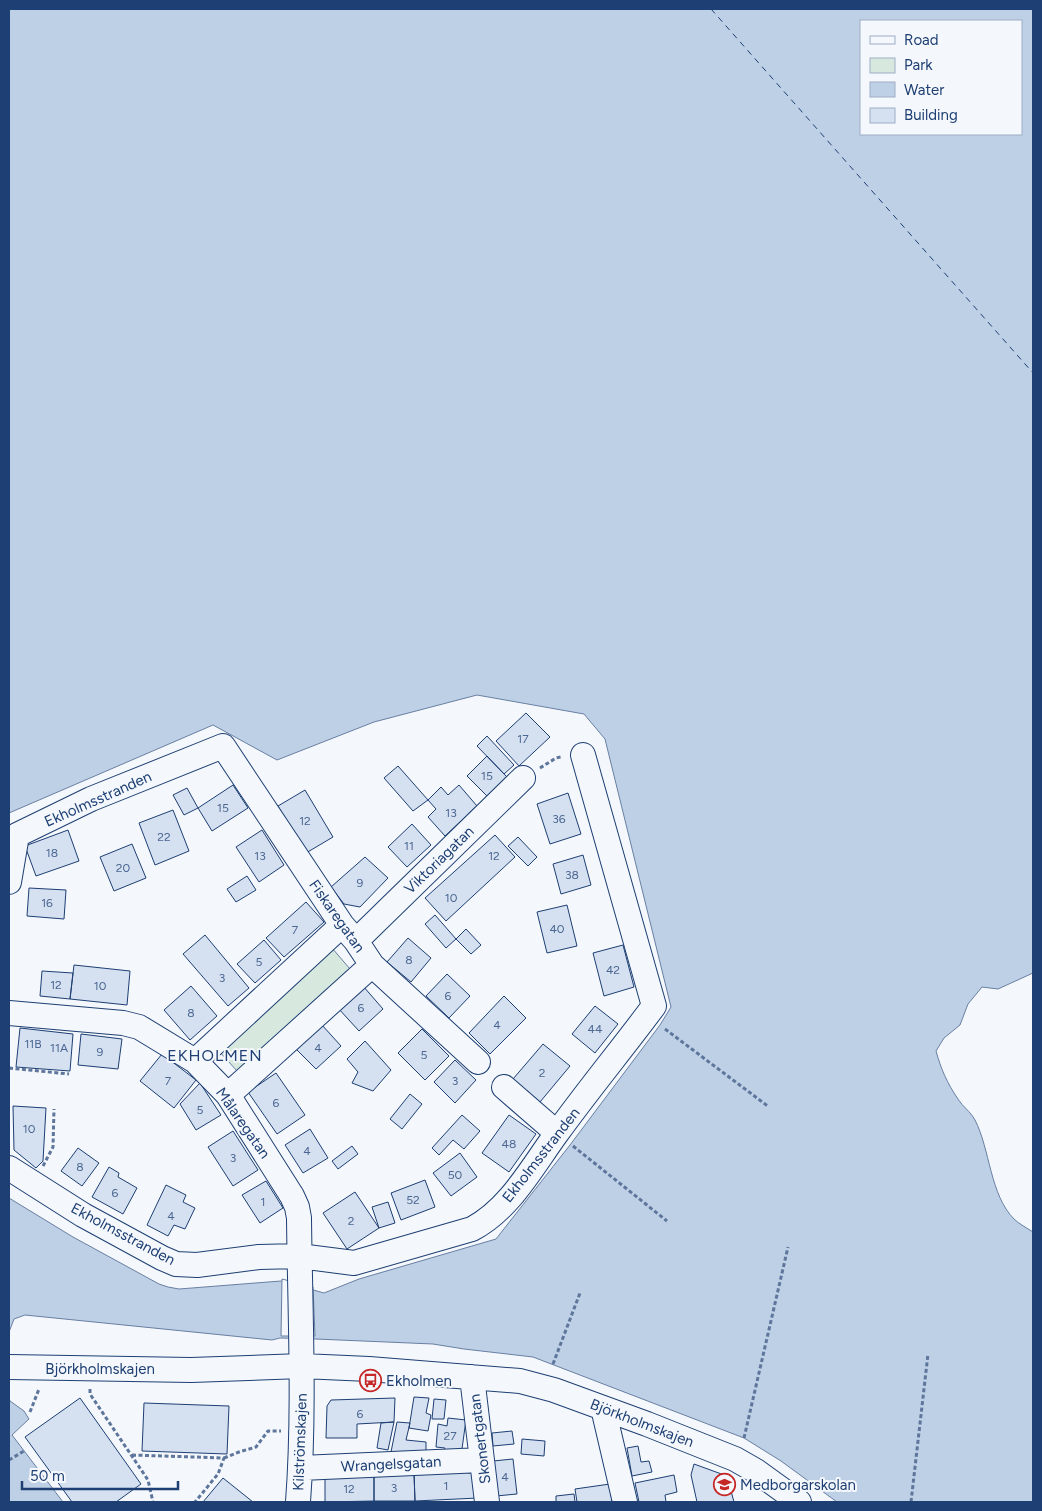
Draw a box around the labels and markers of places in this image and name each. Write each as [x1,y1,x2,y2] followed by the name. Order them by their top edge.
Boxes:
[358,1369,382,1393] bus stop icon: Ekholmen
[386,1372,452,1390] place label: Ekholmen
[712,1473,736,1497] school or university icon: Medborgarskolan
[740,1476,856,1494] place label: Medborgarskolan

